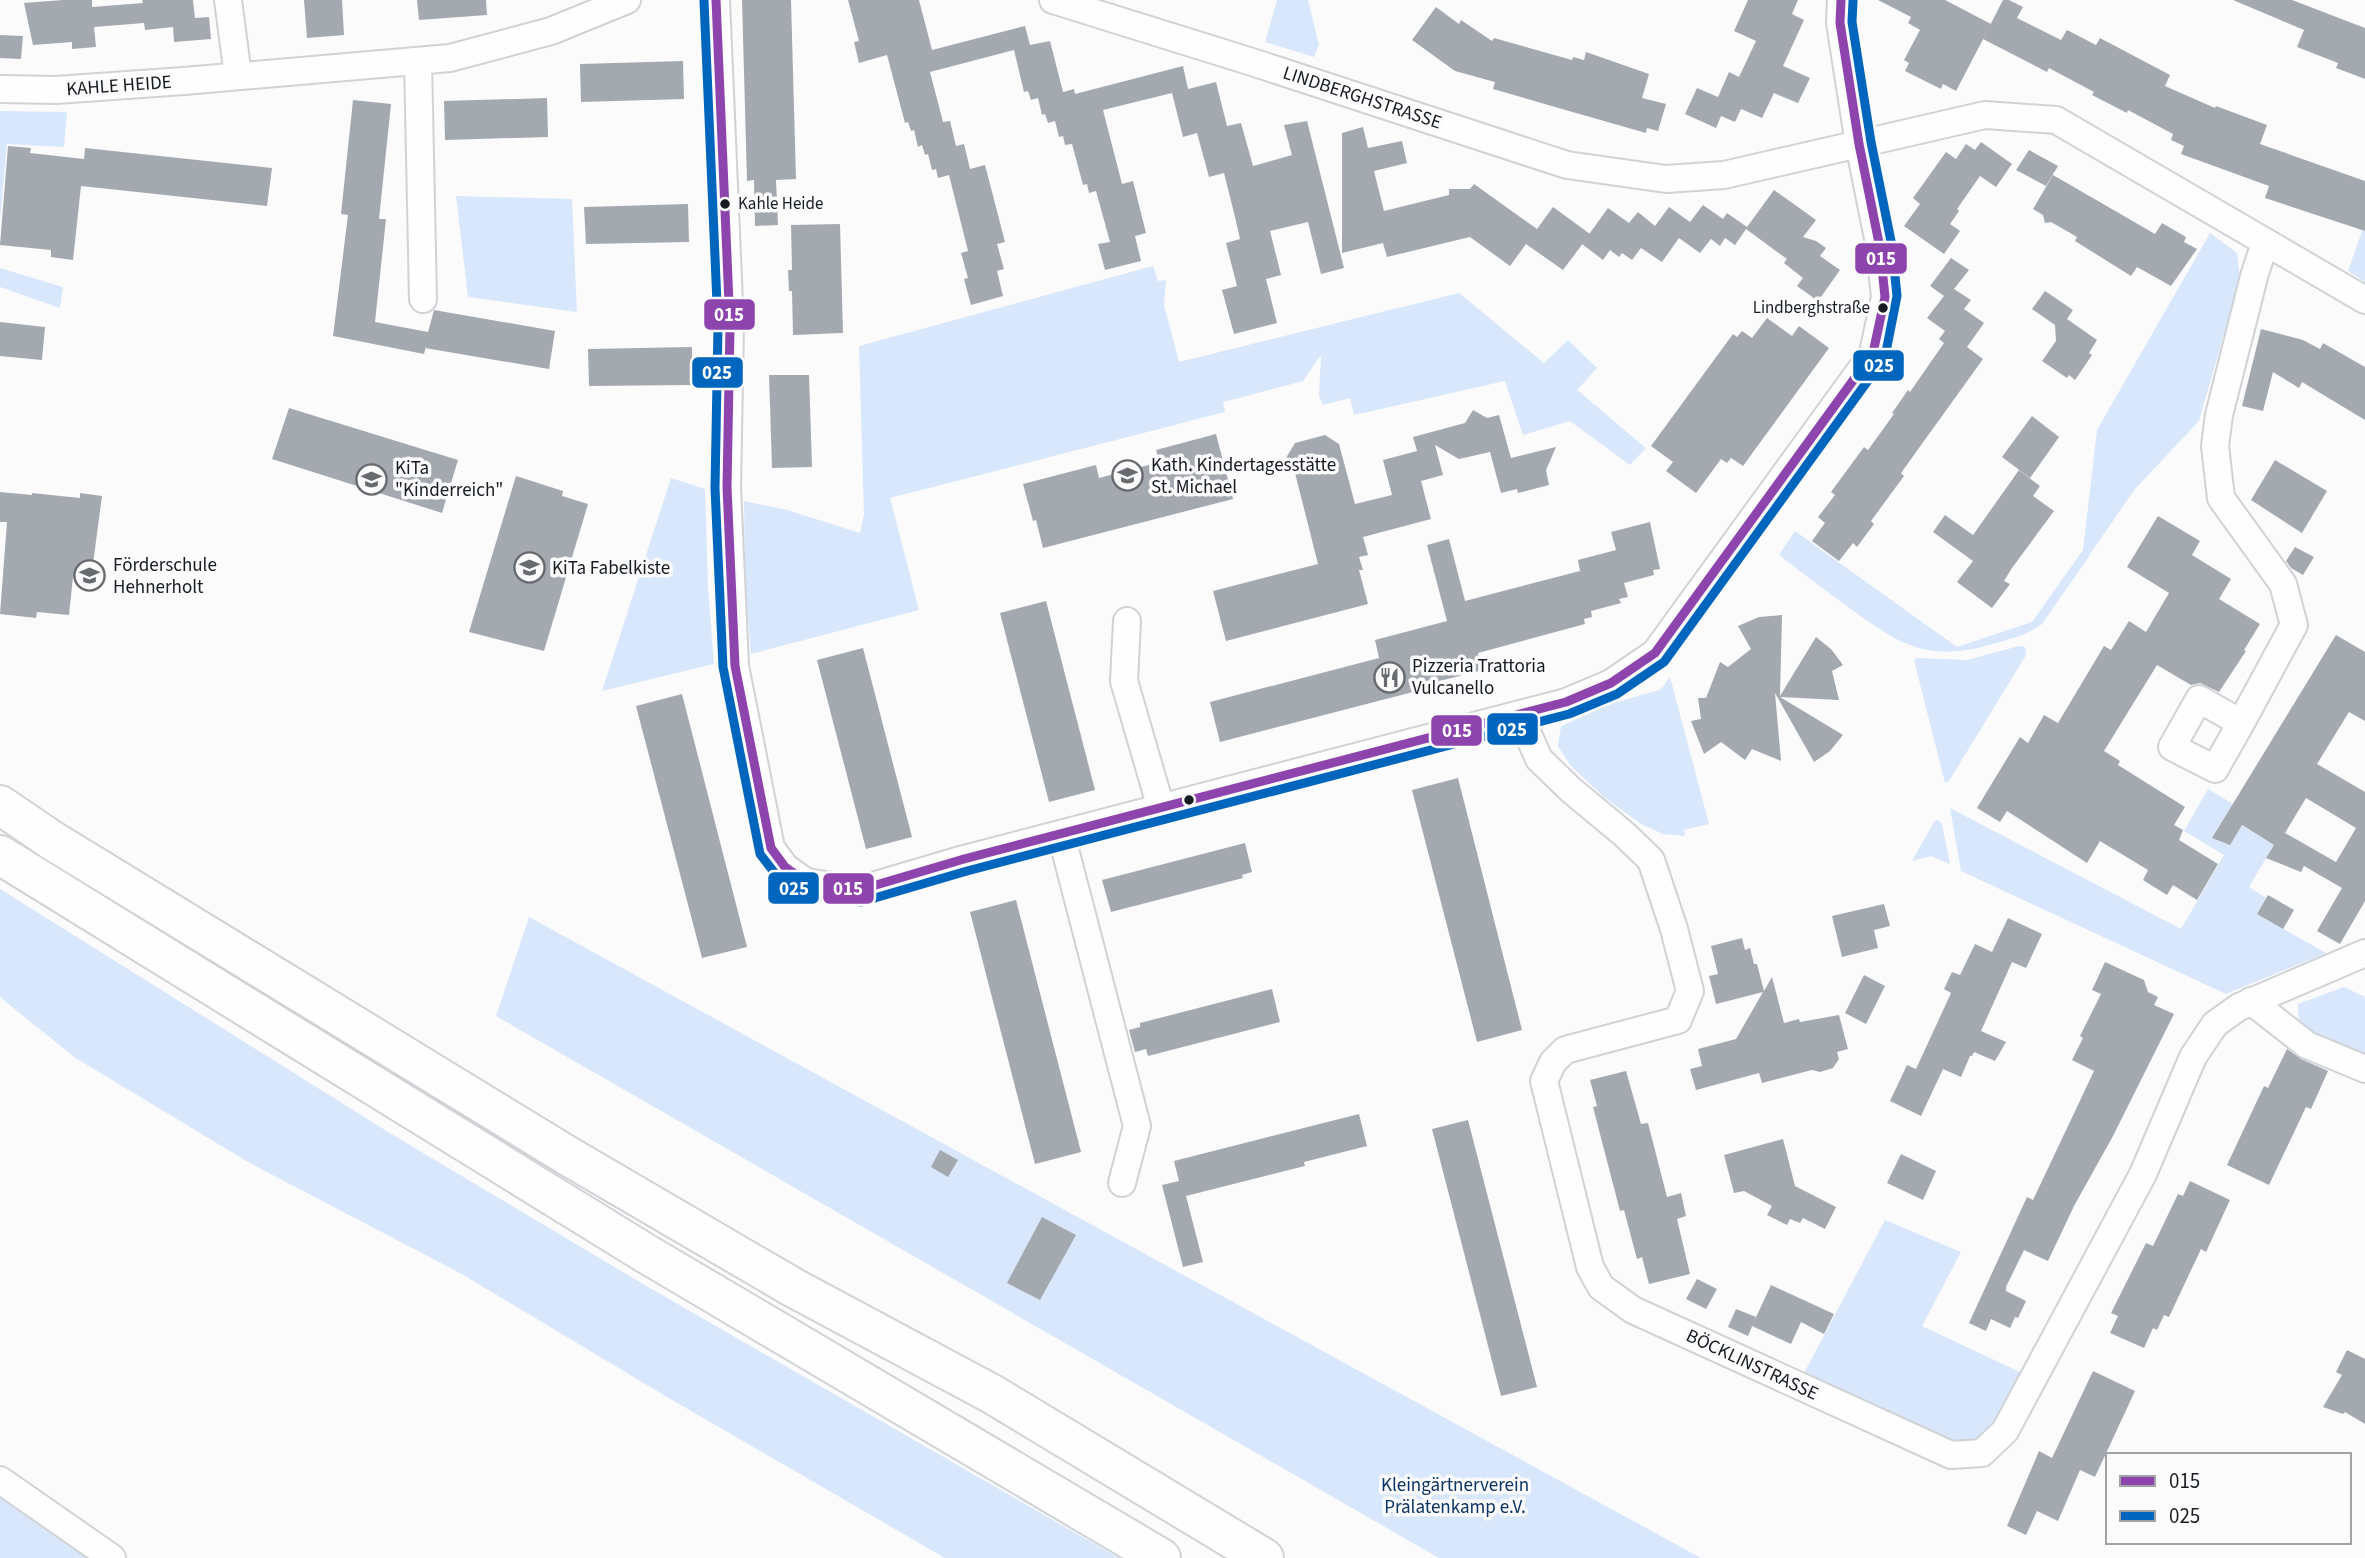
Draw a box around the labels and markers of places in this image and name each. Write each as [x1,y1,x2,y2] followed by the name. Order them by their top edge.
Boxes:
[738,192,823,216] place label: Kahle Heide
[718,197,732,211] marker: Kahle Heide
[1753,296,1870,320] place label: Lindberghstraße
[1876,301,1890,315] marker: Lindberghstraße
[1151,452,1336,501] place label: Kath. Kindertagesstätte St. Michael
[395,455,503,504] place label: KiTa "Kinderreich"
[1111,459,1145,493] school or university icon: Kath. Kindertagesstätte St. Michael
[355,462,389,496] school or university icon: KiTa "Kinderreich"
[512,551,546,585] school or university icon: KiTa Fabelkiste
[113,552,217,601] place label: Förderschule Hehnerholt
[552,555,670,582] place label: KiTa Fabelkiste
[73,559,107,593] school or university icon: Förderschule Hehnerholt
[1412,653,1546,702] place label: Pizzeria Trattoria Vulcanello
[1372,660,1406,694] restaurant icon: Pizzeria Trattoria Vulcanello
[1182,793,1196,807] unlabelled marker

